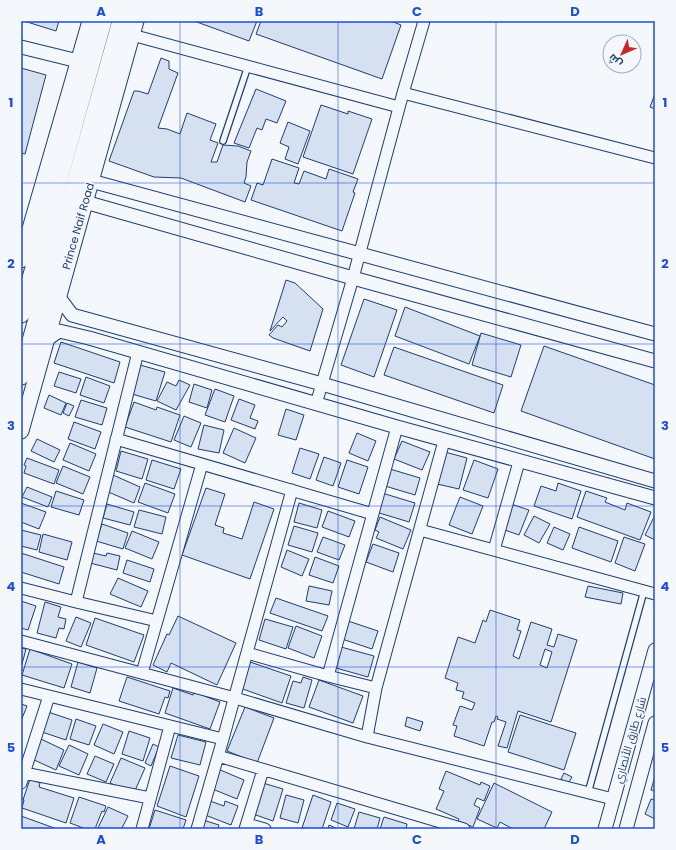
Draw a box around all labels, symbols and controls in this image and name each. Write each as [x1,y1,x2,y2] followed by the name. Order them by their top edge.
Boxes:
[96,2,106,21] text: A
[255,2,264,21] text: B
[412,2,422,21] text: C
[570,2,580,21] text: D
[602,34,642,74] north arrow
[604,50,626,72] text: ش
[9,93,13,112] text: 1
[663,93,667,112] text: 1
[58,181,98,271] street label: Prince Naif Road
[7,254,15,273] text: 2
[661,254,669,273] text: 2
[7,416,15,435] text: 3
[661,416,669,435] text: 3
[7,577,16,596] text: 4
[661,577,670,596] text: 4
[610,695,651,785] street label: شارع طارق الأنصاري
[7,738,15,757] text: 5
[661,738,669,757] text: 5
[96,830,106,849] text: A
[255,830,264,849] text: B
[412,830,422,849] text: C
[570,830,580,849] text: D

